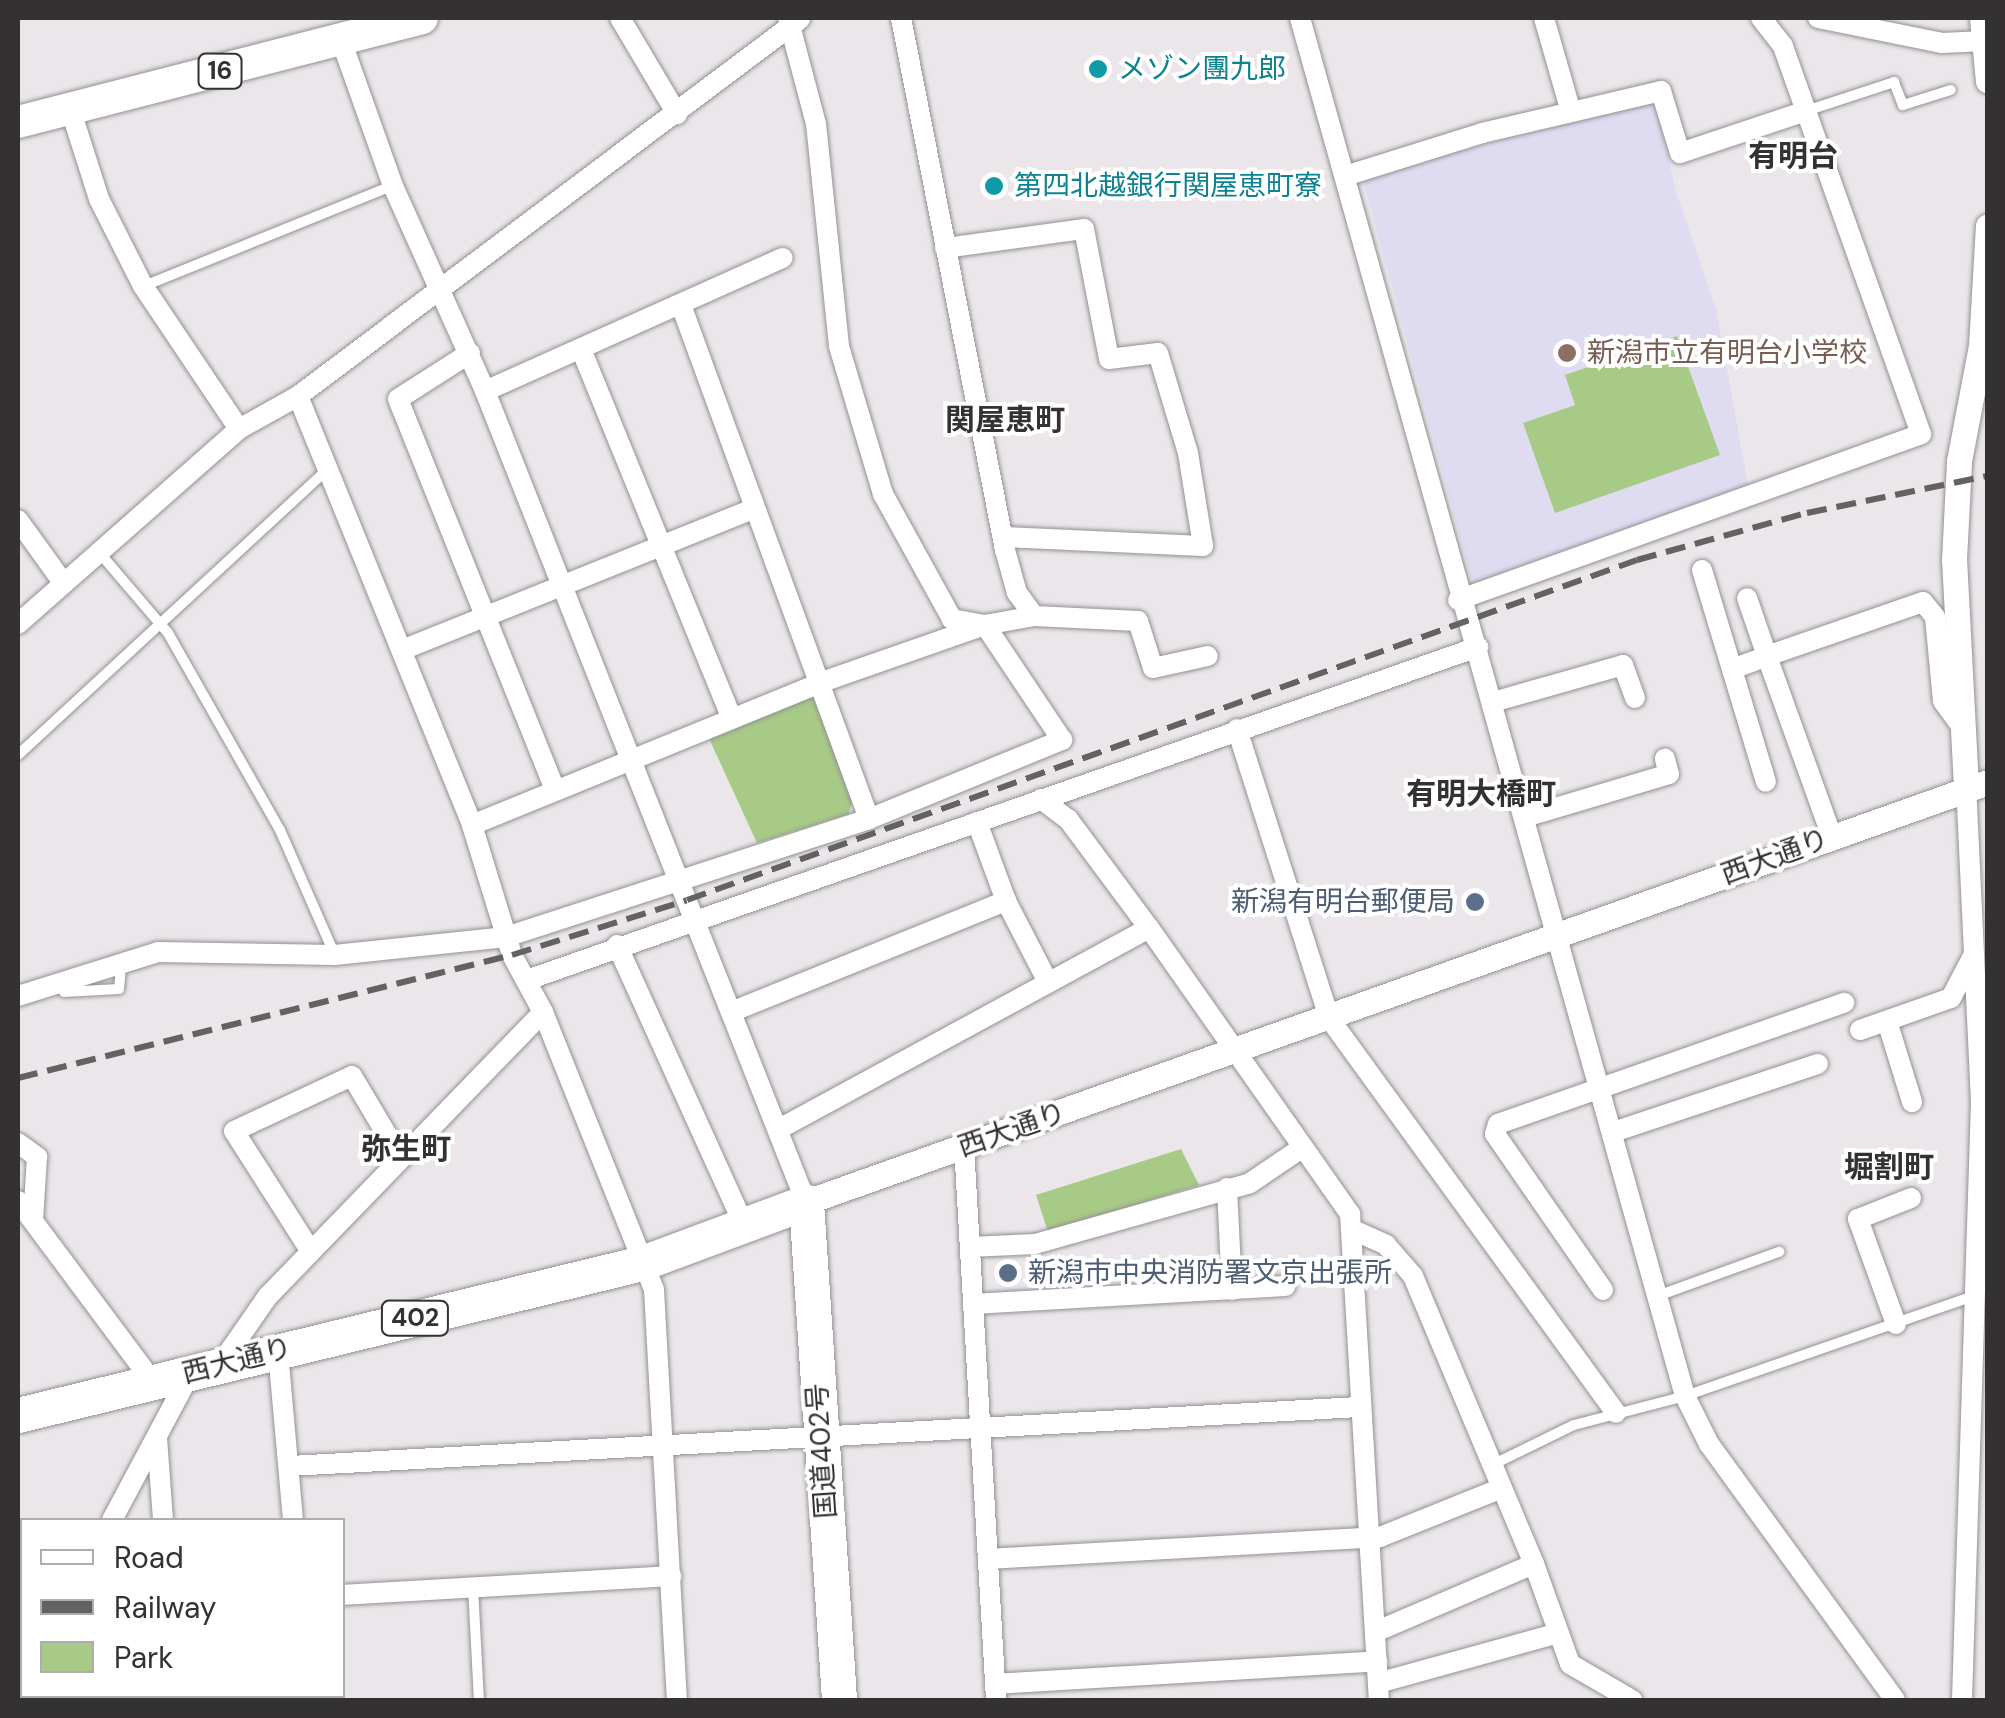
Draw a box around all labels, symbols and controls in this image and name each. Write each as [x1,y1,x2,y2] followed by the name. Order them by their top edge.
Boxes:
[198,51,242,91] road number: 16
[1118,52,1286,86] place label: メゾン團九郎
[1087,58,1109,80] marker: メゾン團九郎
[1748,138,1838,174] district label: 有明台
[1014,169,1322,203] place label: 第四北越銀行関屋恵町寮
[983,175,1005,197] marker: 第四北越銀行関屋恵町寮
[1587,336,1867,370] place label: 新潟市立有明台小学校
[1556,342,1578,364] marker: 新潟市立有明台小学校
[945,402,1065,438] district label: 関屋恵町
[1406,776,1556,812] district label: 有明大橋町
[1717,822,1833,892] street label: 西大通り
[1231,885,1455,919] place label: 新潟有明台郵便局
[1464,891,1486,913] marker: 新潟有明台郵便局
[954,1096,1070,1164] street label: 西大通り
[361,1131,451,1167] district label: 弥生町
[1844,1149,1934,1185] district label: 堀割町
[1028,1256,1392,1290] place label: 新潟市中央消防署文京出張所
[997,1262,1019,1284] marker: 新潟市中央消防署文京出張所
[380,1298,450,1338] road number: 402
[179,1331,295,1391] street label: 西大通り
[800,1382,844,1520] street label: 国道402号
[20,1518,345,1698] legend
[114,1538,184,1577] text: Road
[114,1588,217,1627] text: Railway
[114,1638,173,1677] text: Park

